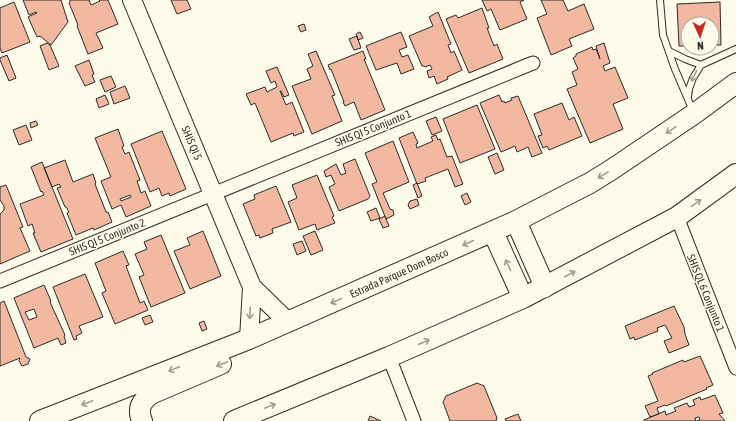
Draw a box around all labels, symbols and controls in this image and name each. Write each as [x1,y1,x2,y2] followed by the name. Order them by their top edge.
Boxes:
[680,16,720,56] north arrow
[697,40,704,52] text: N
[690,70,697,82] one-way arrow
[333,107,413,149] street label: SHIS QI 5 Conjunto 1
[179,124,205,162] street label: SHIS QI 5
[665,126,676,134] one-way arrow
[598,171,609,179] one-way arrow
[690,199,701,208] one-way arrow
[67,216,147,258] street label: SHIS QI 5 Conjunto 2
[462,240,474,247] one-way arrow
[348,246,450,300] street label: Estrada Parque Dom Bosco
[685,253,727,333] street label: SHIS QL 6 Conjunto 1
[504,259,511,271] one-way arrow
[564,270,576,277] one-way arrow
[330,298,342,305] one-way arrow
[247,306,254,319] one-way arrow
[418,337,430,345] one-way arrow
[217,360,229,368] one-way arrow
[168,365,180,373] one-way arrow
[81,399,93,407] one-way arrow
[263,402,275,410] one-way arrow

